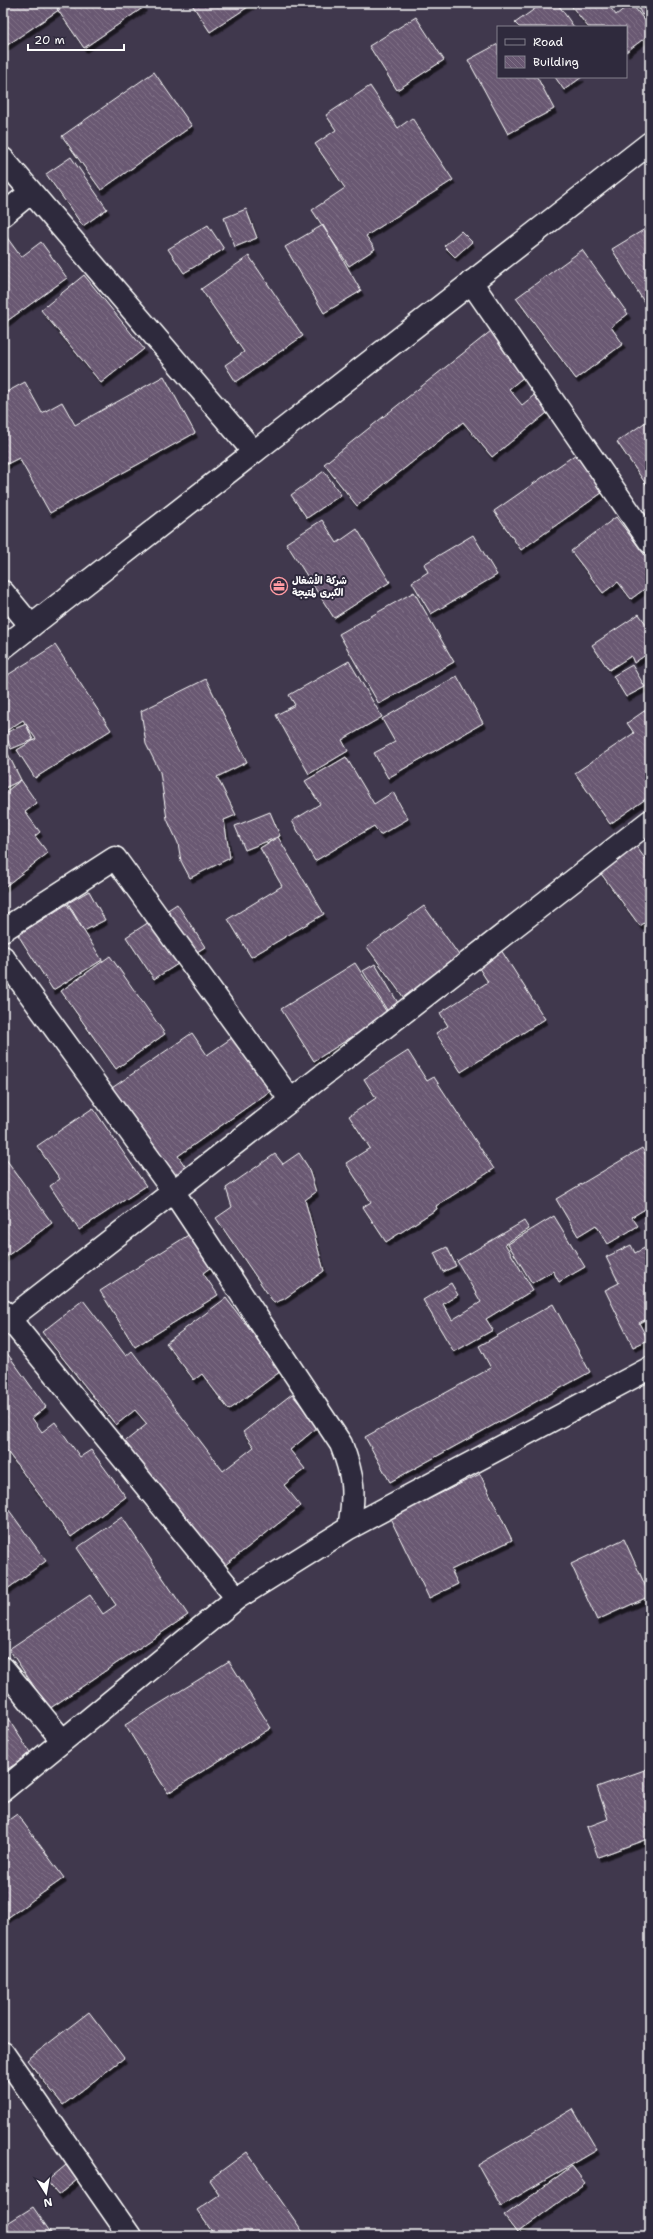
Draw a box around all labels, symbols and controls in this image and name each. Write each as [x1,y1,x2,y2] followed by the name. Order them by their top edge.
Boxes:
[28,26,124,52] scale bar
[497,26,627,78] legend
[34,32,65,48] text: 20 m
[533,34,564,50] text: Road
[533,54,579,70] text: Building
[292,574,347,599] place label: شركة الأشغال الكبرى لمتيجة
[269,576,289,596] office icon: شركة الأشغال الكبرى لمتيجة
[26,2173,66,2213] north arrow
[42,2194,54,2211] text: N

